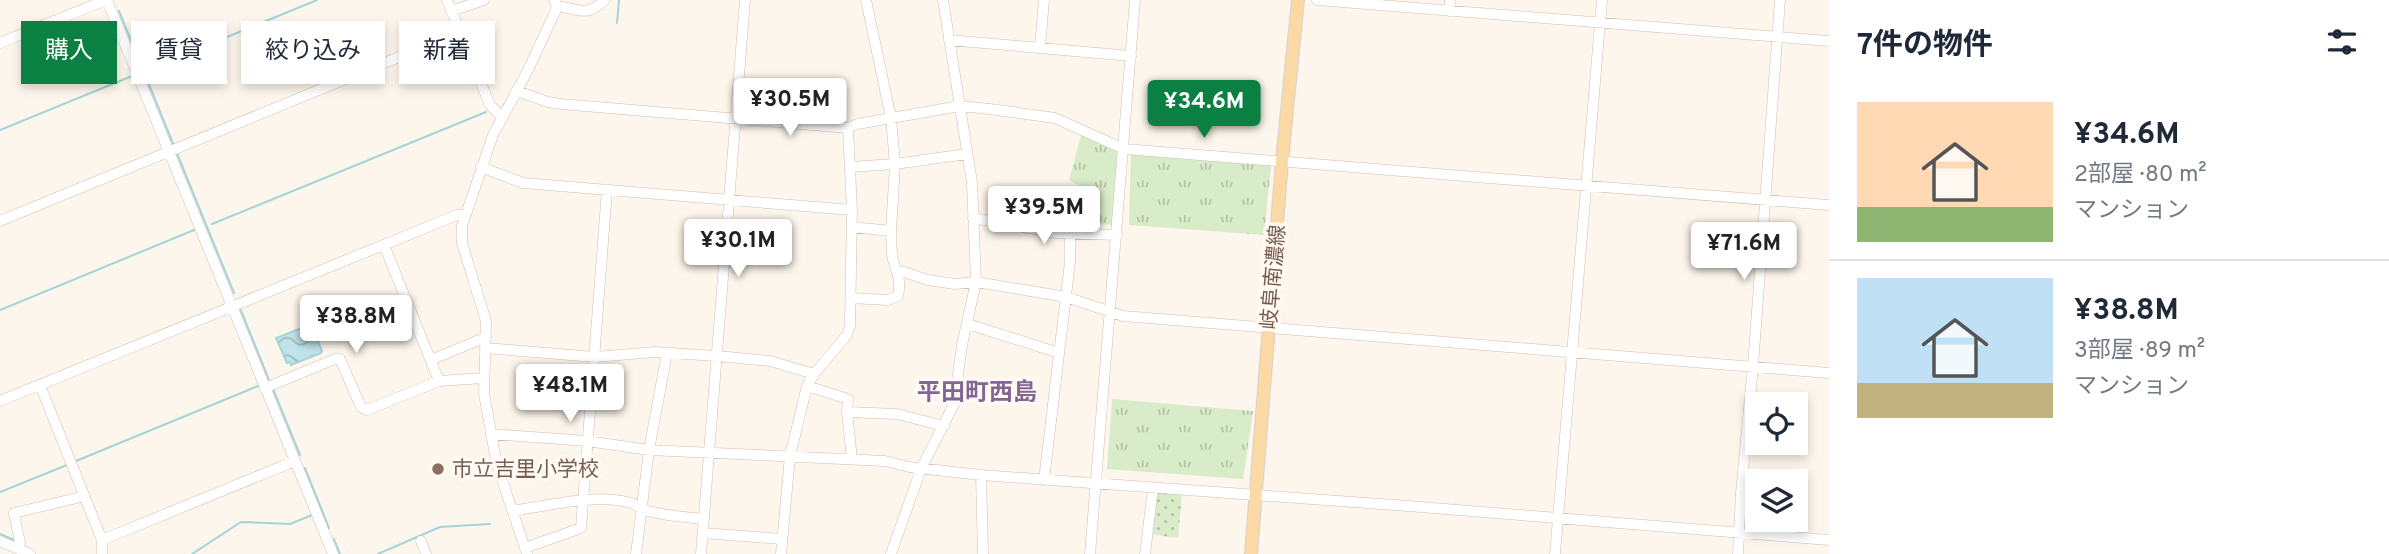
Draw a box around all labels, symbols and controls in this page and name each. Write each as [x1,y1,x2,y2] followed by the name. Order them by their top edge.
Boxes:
[21,21,117,84] chip: 購入
[131,21,227,84] chip: 賃貸
[241,21,385,84] chip: 絞り込み
[399,21,495,84] chip: 新着
[2323,23,2361,61] icon: filters
[1857,28,1993,65] text: 7件の物件
[733,78,847,138] pin: ¥30.5M
[1147,80,1261,140] pin: ¥34.6M
[750,86,830,115] text: ¥30.5M
[1164,88,1244,117] text: ¥34.6M
[2074,117,2179,154] text: ¥34.6M
[1913,130,1997,214] icon: home
[2074,161,2207,190] text: 2部屋 · 80 m²
[987,187,1101,246] pin: ¥39.5M
[1004,194,1084,223] text: ¥39.5M
[2074,197,2189,226] text: マンション
[681,219,795,279] pin: ¥30.1M
[1687,222,1801,282] pin: ¥71.6M
[1256,224,1293,331] street label: 岐阜南濃線
[700,227,776,256] text: ¥30.1M
[1707,230,1781,259] text: ¥71.6M
[2074,293,2179,330] text: ¥38.8M
[299,296,413,355] pin: ¥38.8M
[316,303,396,332] text: ¥38.8M
[1913,306,1997,390] icon: home
[2074,337,2205,366] text: 3部屋 · 89 m²
[513,364,627,424] pin: ¥48.1M
[532,372,608,401] text: ¥48.1M
[2074,373,2189,402] text: マンション
[917,379,1037,409] district label: 平田町西島
[1745,392,1808,532] map controls
[1745,392,1808,455] button: locate
[452,457,599,484] place label: 市立吉里小学校
[430,461,446,477] marker: 市立吉里小学校
[1745,469,1808,532] button: layers

